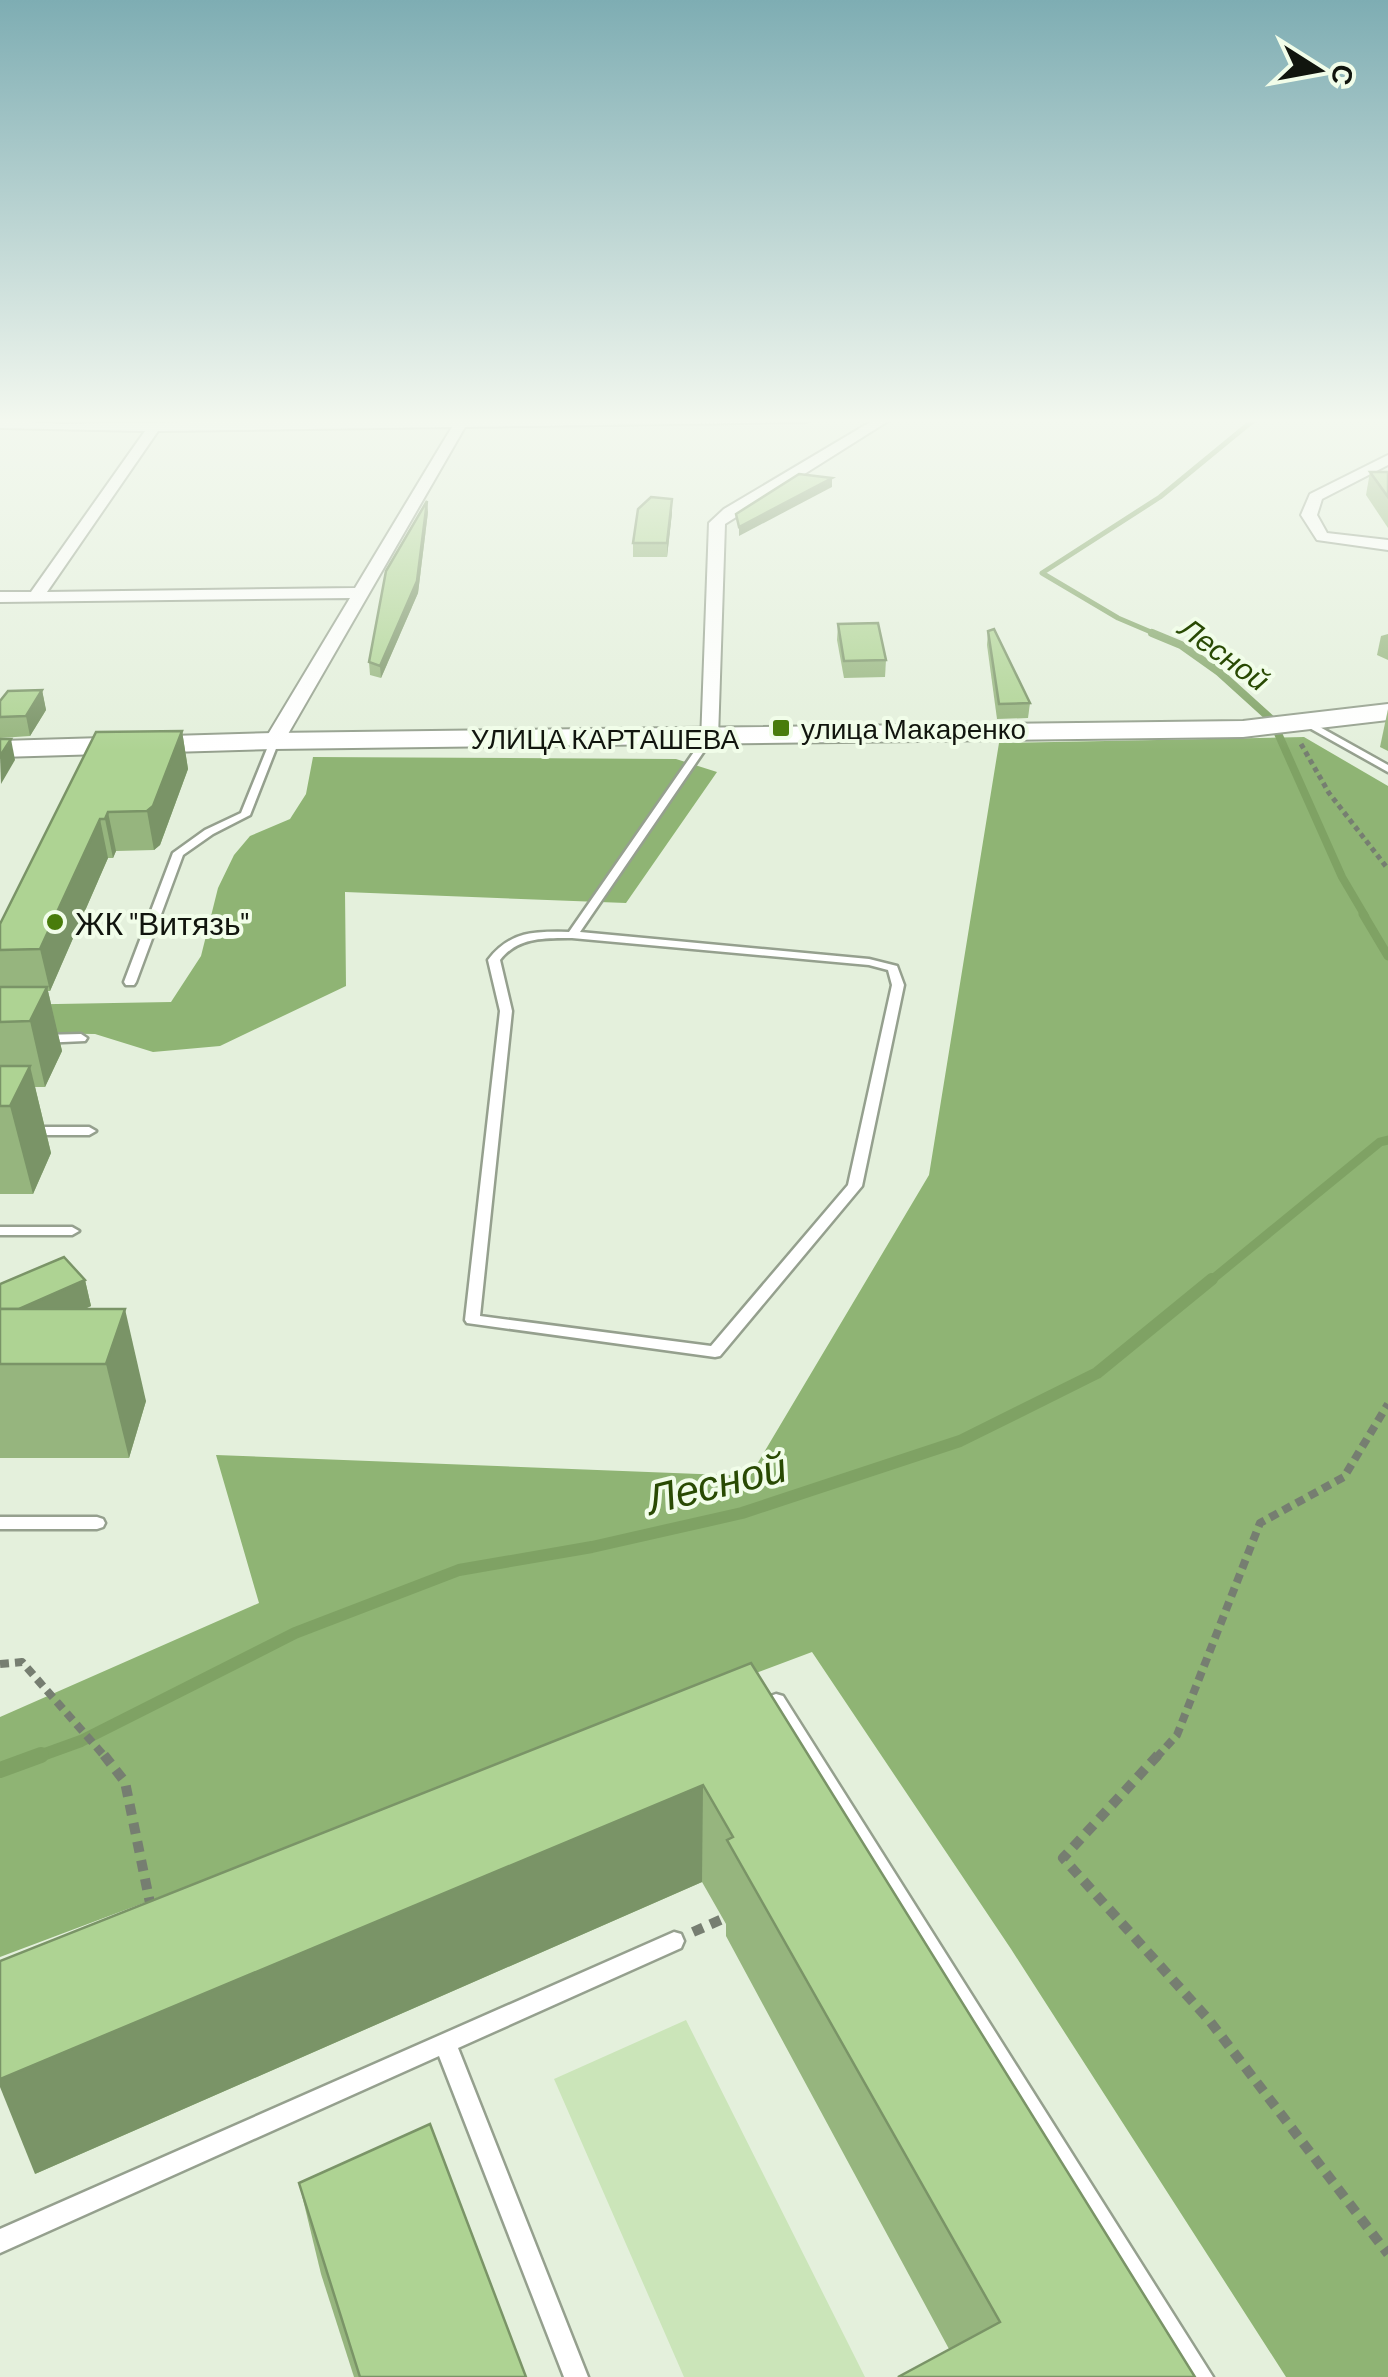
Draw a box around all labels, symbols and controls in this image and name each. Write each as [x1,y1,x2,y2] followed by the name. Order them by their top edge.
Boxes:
[1268,20,1368,120] north arrow
[1325,62,1362,88] text: С
[1172,607,1277,698] water label: Лесной
[801,711,1026,745] place label: улица Макаренко
[770,717,792,739] marker: улица Макаренко
[471,721,739,755] street label: УЛИЦА КАРТАШЕВА
[75,903,249,941] place label: ЖК "Витязь"
[44,911,66,933] marker: ЖК "Витязь"
[638,1440,791,1523] water label: Лесной

